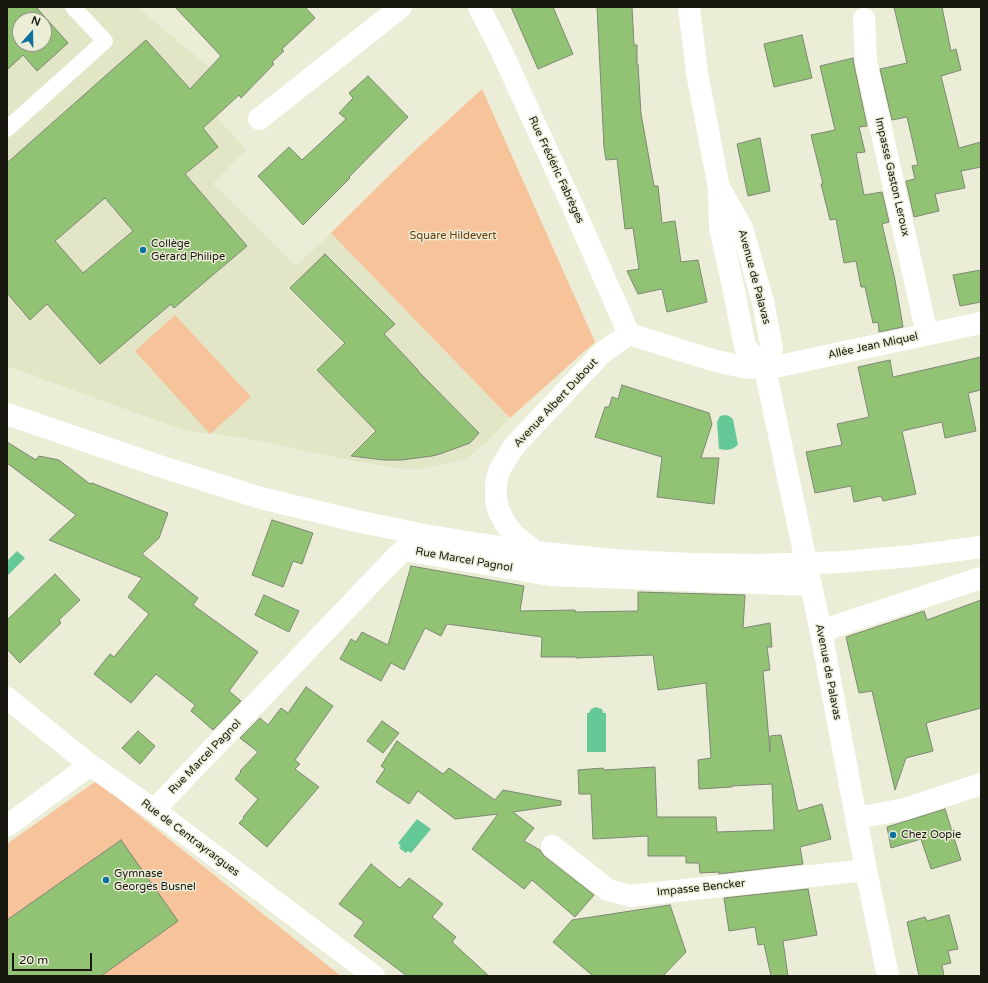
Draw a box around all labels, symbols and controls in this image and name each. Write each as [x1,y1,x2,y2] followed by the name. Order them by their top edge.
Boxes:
[12,12,52,52] north arrow
[30,14,42,29] text: N
[525,114,587,226] street label: Rue Frédéric Fabrèges
[872,116,912,238] street label: Impasse Gaston Leroux
[735,228,773,326] street label: Avenue de Palavas
[410,229,496,243] park label: Square Hildevert
[151,237,225,263] place label: Collège Gérard Philipe
[138,245,148,255] marker: Collège Gérard Philipe
[827,330,919,362] street label: Allée Jean Miquel
[511,356,601,450] street label: Avenue Albert Dubout
[414,545,514,575] street label: Rue Marcel Pagnol
[812,623,844,721] street label: Avenue de Palavas
[166,717,244,797] street label: Rue Marcel Pagnol
[138,797,242,879] street label: Rue de Centrayrargues
[901,828,961,842] place label: Chez Oopie
[888,830,898,840] marker: Chez Oopie
[114,867,196,893] place label: Gymnase Georges Busnel
[101,875,111,885] marker: Gymnase Georges Busnel
[656,877,746,899] street label: Impasse Bencker
[14,945,94,971] scale bar
[19,953,48,967] text: 20 m

